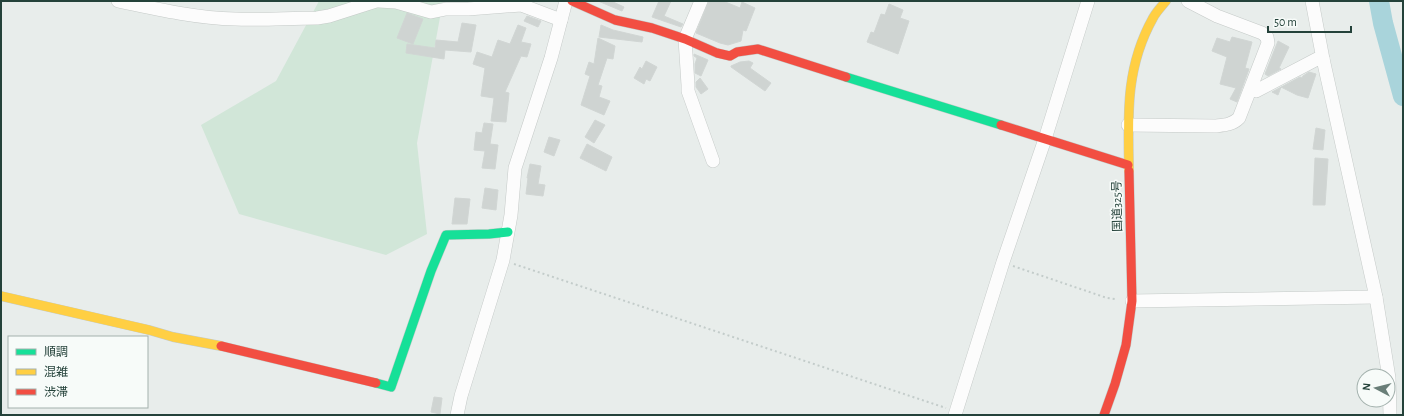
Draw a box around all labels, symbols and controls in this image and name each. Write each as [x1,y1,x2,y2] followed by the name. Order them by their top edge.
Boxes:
[1268,8,1351,34] scale bar
[1274,16,1297,28] text: 50 m
[1110,180,1123,232] street label: 国道325号
[8,336,148,408] legend
[44,346,68,358] text: 順調
[44,365,68,378] text: 混雑
[1356,368,1396,408] north arrow
[1361,382,1372,391] text: N
[44,386,68,398] text: 渋滞

